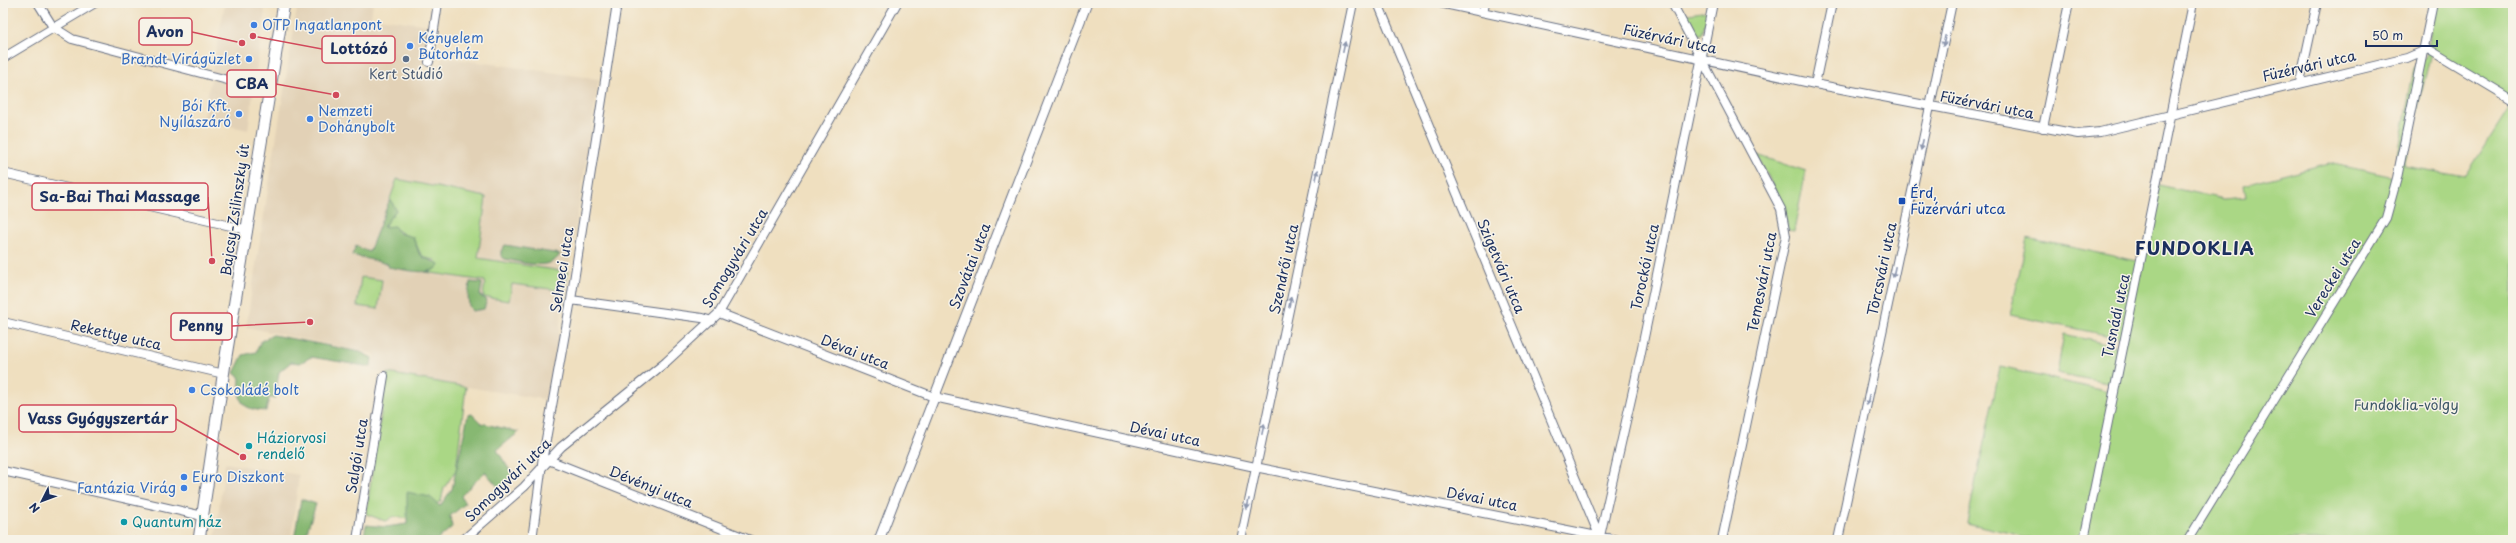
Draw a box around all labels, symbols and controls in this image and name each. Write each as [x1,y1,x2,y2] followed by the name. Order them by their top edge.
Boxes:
[262,14,382,35] place label: OTP Ingatlanpont
[139,18,192,45] callout: Avon
[1621,18,1719,59] street label: Füzérvári utca
[145,19,184,42] text: Avon
[249,20,259,30] marker: OTP Ingatlanpont
[2366,22,2437,48] scale bar
[2372,26,2403,44] text: 50 m
[418,27,484,64] place label: Kényelem Bútorház
[1940,35,1946,47] one-way arrow
[322,36,395,63] callout: Lottózó
[330,36,388,59] text: Lottózó
[405,41,415,51] marker: Kényelem Bútorház
[1341,41,1347,54] one-way arrow
[2260,45,2358,86] street label: Füzérvári utca
[121,48,241,69] place label: Brandt Virágüzlet
[244,54,254,64] marker: Brandt Virágüzlet
[401,54,411,64] marker: Kert Stúdió
[369,63,443,84] place label: Kert Stúdió
[227,70,276,97] callout: CBA
[235,71,269,94] text: CBA
[1938,85,2036,124] street label: Füzérvári utca
[159,95,231,132] place label: Bói Kft. Nyílászáró
[318,100,396,137] place label: Nemzeti Dohánybolt
[234,109,244,119] marker: Bói Kft. Nyílászáró
[305,114,315,124] marker: Nemzeti Dohánybolt
[1919,139,1925,152] one-way arrow
[215,142,254,277] street label: Bajcsy-Zsilinszky út
[1315,168,1321,181] one-way arrow
[1910,182,2005,219] place label: Érd, Füzérvári utca
[32,183,208,210] callout: Sa-Bai Thai Massage
[40,184,200,207] text: Sa-Bai Thai Massage
[1897,196,1907,206] marker: Érd, Füzérvári utca
[697,204,773,311] street label: Somogyvári utca
[1472,215,1531,317] street label: Szigetvári utca
[943,219,996,312] street label: Szovátai utca
[1861,220,1902,318] street label: Törcsvári utca
[1625,221,1664,312] street label: Torockói utca
[1264,222,1303,316] street label: Szendrői utca
[544,225,579,314] street label: Selmeci utca
[1741,230,1782,334] street label: Temesvári utca
[2135,234,2255,261] district label: FUNDOKLIA
[2300,234,2366,322] street label: Vereckei utca
[1891,266,1897,279] one-way arrow
[2096,271,2135,360] street label: Tusnádi utca
[1288,296,1294,308] one-way arrow
[171,313,232,340] callout: Penny
[179,313,224,336] text: Penny
[69,314,164,355] street label: Rekettye utca
[818,329,893,374] street label: Dévai utca
[200,379,299,400] place label: Csokoládé bolt
[187,385,197,395] marker: Csokoládé bolt
[1864,393,1870,406] one-way arrow
[2353,394,2459,415] park label: Fundoklia-völgy
[19,405,176,432] callout: Vass Gyógyszertár
[27,406,169,429] text: Vass Gyógyszertár
[1128,416,1203,451] street label: Dévai utca
[340,417,373,495] street label: Salgói utca
[1261,423,1267,435] one-way arrow
[257,427,326,464] place label: Háziorvosi rendelő
[460,433,556,526] street label: Somogyvári utca
[244,441,254,451] marker: Háziorvosi rendelő
[606,460,696,513] street label: Dévényi utca
[192,466,285,487] place label: Euro Diszkont
[179,472,189,482] marker: Euro Diszkont
[77,477,176,498] place label: Fantázia Virág
[22,481,62,521] north arrow
[1445,481,1520,516] street label: Dévai utca
[179,483,189,493] marker: Fantázia Virág
[1245,497,1251,510] one-way arrow
[25,499,43,517] text: N
[132,511,222,532] place label: Quantum ház
[119,517,129,527] marker: Quantum ház

